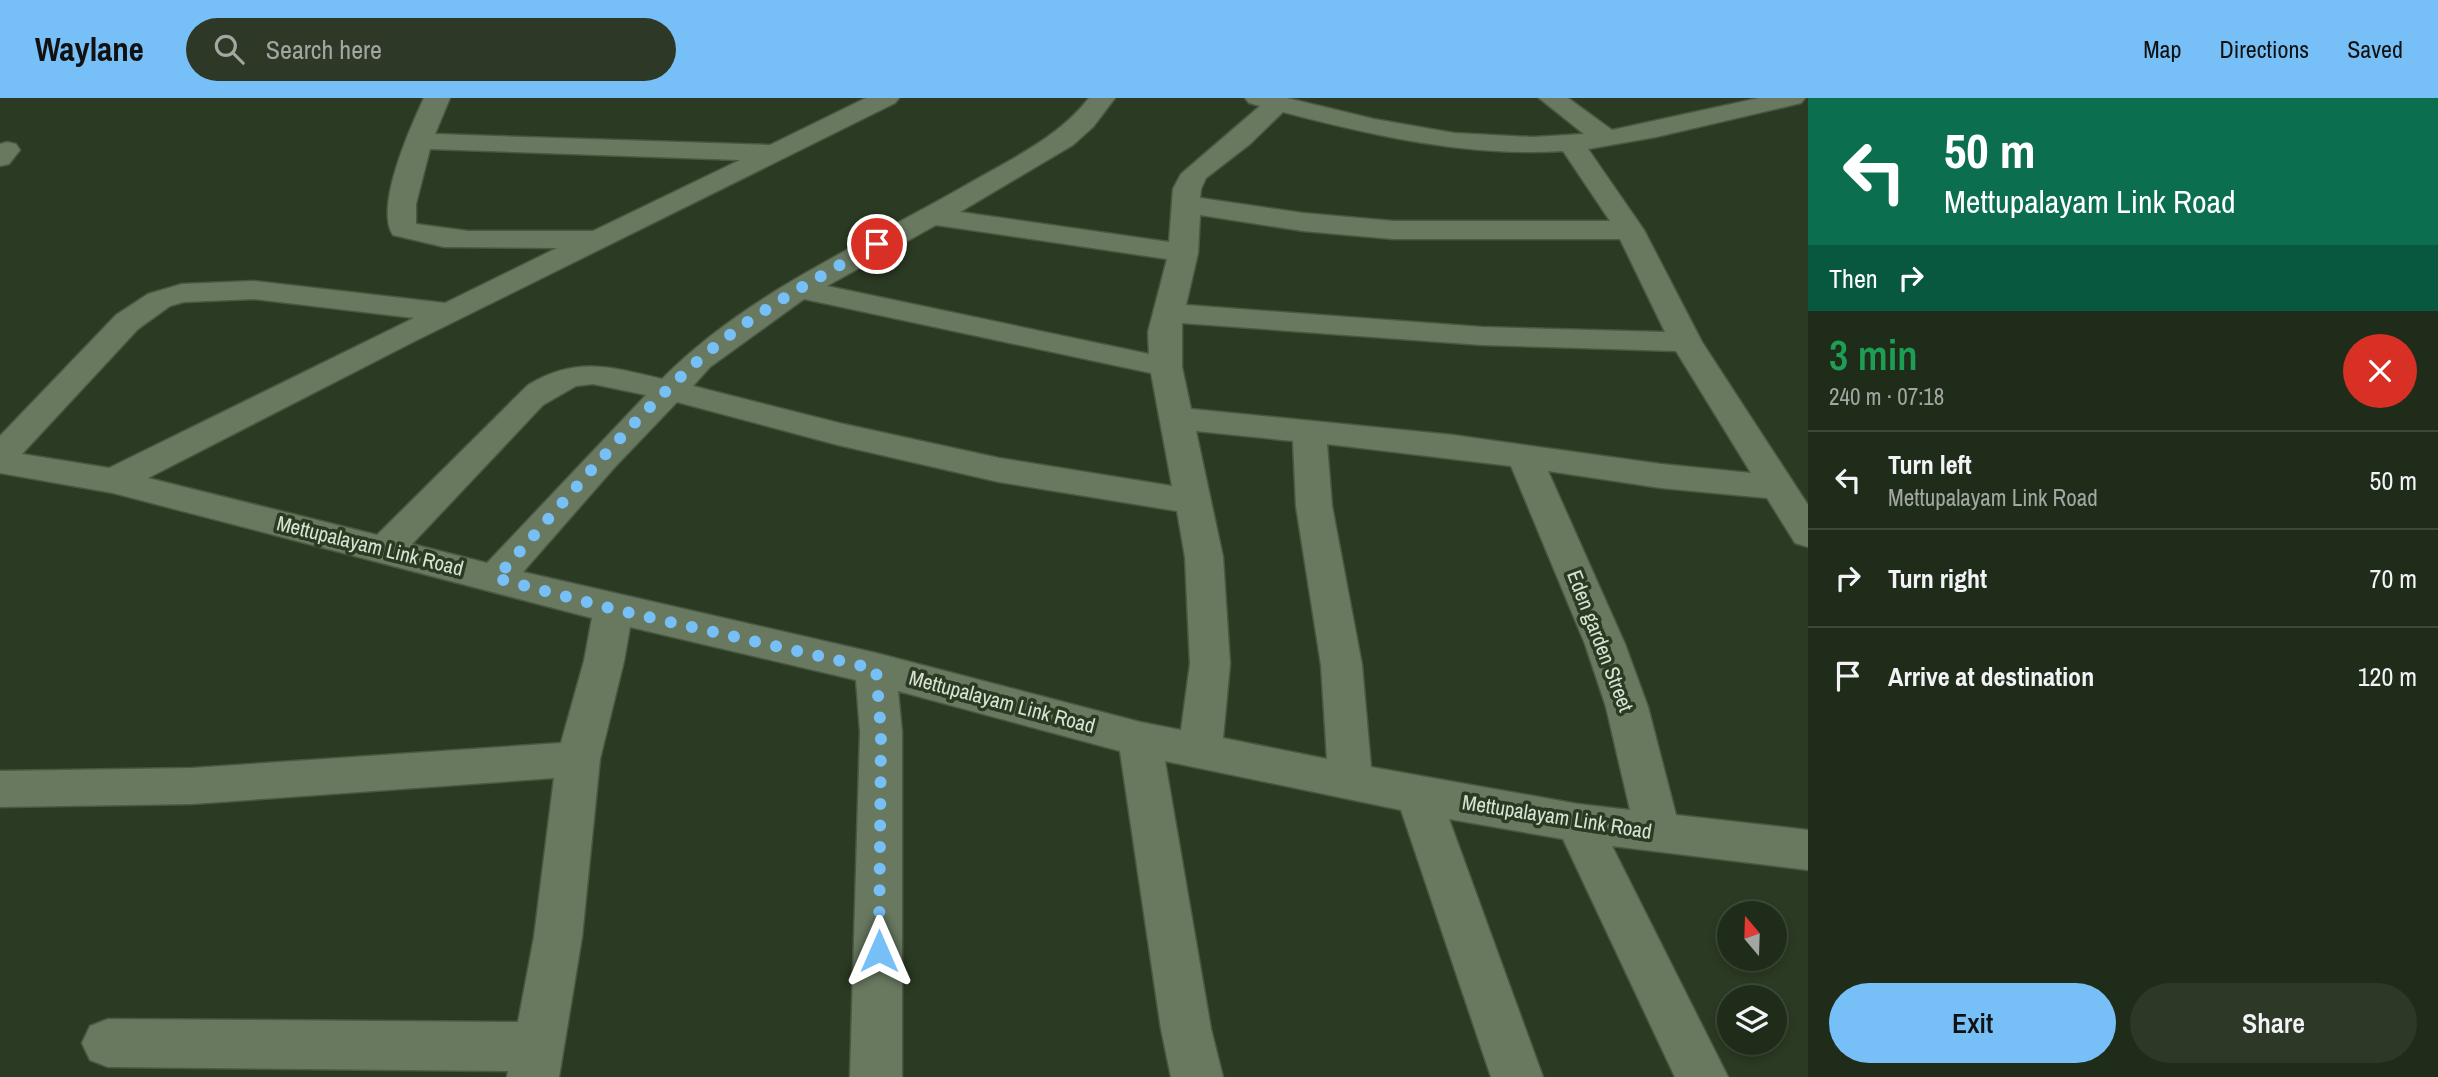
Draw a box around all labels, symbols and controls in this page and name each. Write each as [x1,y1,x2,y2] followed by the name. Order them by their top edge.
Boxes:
[186,18,676,81] search box
[35,27,144,71] text: Waylane
[210,30,248,68] icon: search
[266,32,382,67] text: Search here
[2143,33,2181,65] text: Map
[2219,33,2309,65] text: Directions
[2347,33,2403,65] text: Saved
[1944,117,2036,183] text: 50 m
[1829,126,1920,217] icon: left
[1944,180,2236,223] text: Mettupalayam Link Road
[847,214,907,274] pin
[858,225,896,263] icon: arrive
[1892,259,1930,297] icon: right
[1829,261,1878,296] text: Then
[1829,327,1918,383] text: 3 min
[2343,334,2417,408] button: close
[1829,381,1944,412] text: 240 m · 07:18
[1888,447,1972,482] text: Turn left
[1829,461,1867,499] icon: left
[2370,463,2417,498] text: 50 m
[1888,482,2098,513] text: Mettupalayam Link Road
[274,508,467,583] street label: Mettupalayam Link Road
[1829,559,1867,597] icon: right
[1888,561,1987,596] text: Turn right
[2370,561,2417,596] text: 70 m
[1560,566,1641,716] street label: Eden garden Street
[1829,657,1867,695] icon: arrive
[1888,659,2094,694] text: Arrive at destination
[2358,659,2417,694] text: 120 m
[906,663,1098,740] street label: Mettupalayam Link Road
[1460,787,1654,846] street label: Mettupalayam Link Road
[1717,901,1787,971] north arrow
[1717,901,1787,1055] map controls
[842,914,916,988] position arrow
[1829,983,2116,1063] button: Exit
[2130,983,2417,1063] button: Share
[1717,985,1787,1055] button: layers

